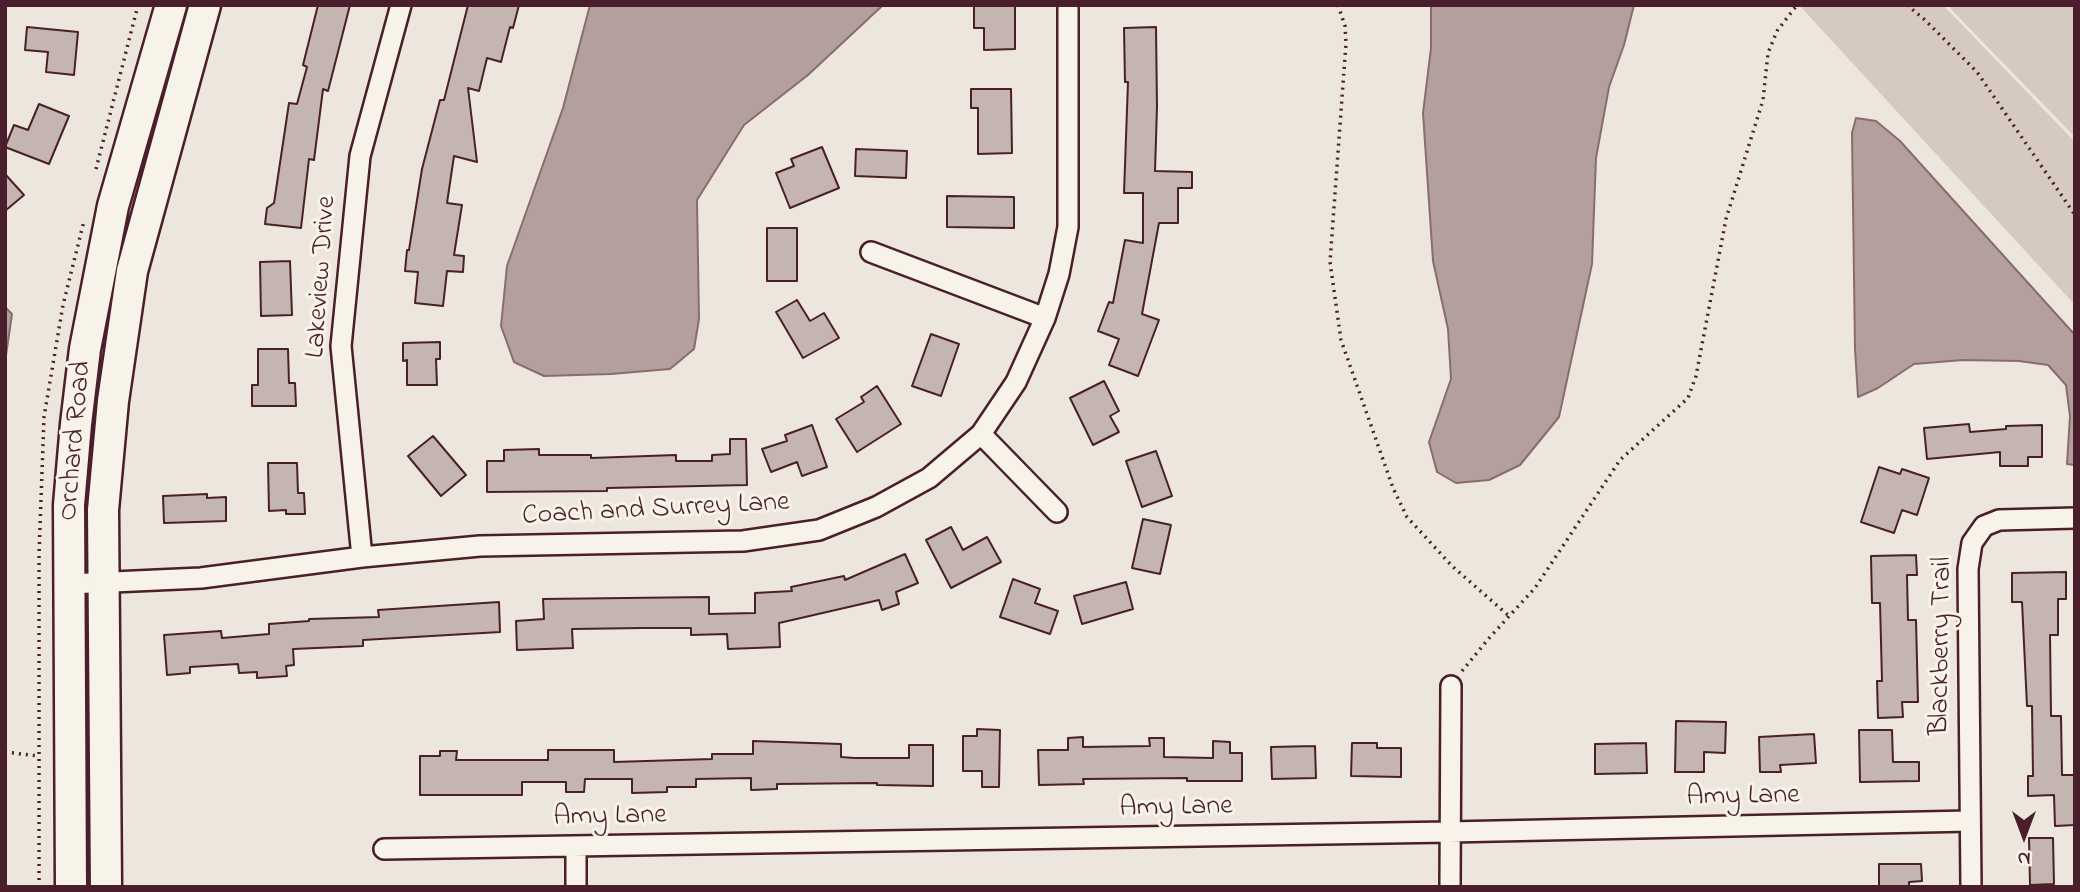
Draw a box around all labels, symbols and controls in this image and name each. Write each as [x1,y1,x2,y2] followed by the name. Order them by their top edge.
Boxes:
[301,195,345,359] street label: Lakeview Drive
[53,360,101,522] street label: Orchard Road
[521,487,791,535] street label: Coach and Surrey Lane
[1925,556,1961,736] street label: Blackberry Trail
[1686,780,1800,816] street label: Amy Lane
[1119,791,1233,827] street label: Amy Lane
[553,800,667,836] street label: Amy Lane
[1989,801,2059,871] north arrow
[2018,844,2030,871] text: N

